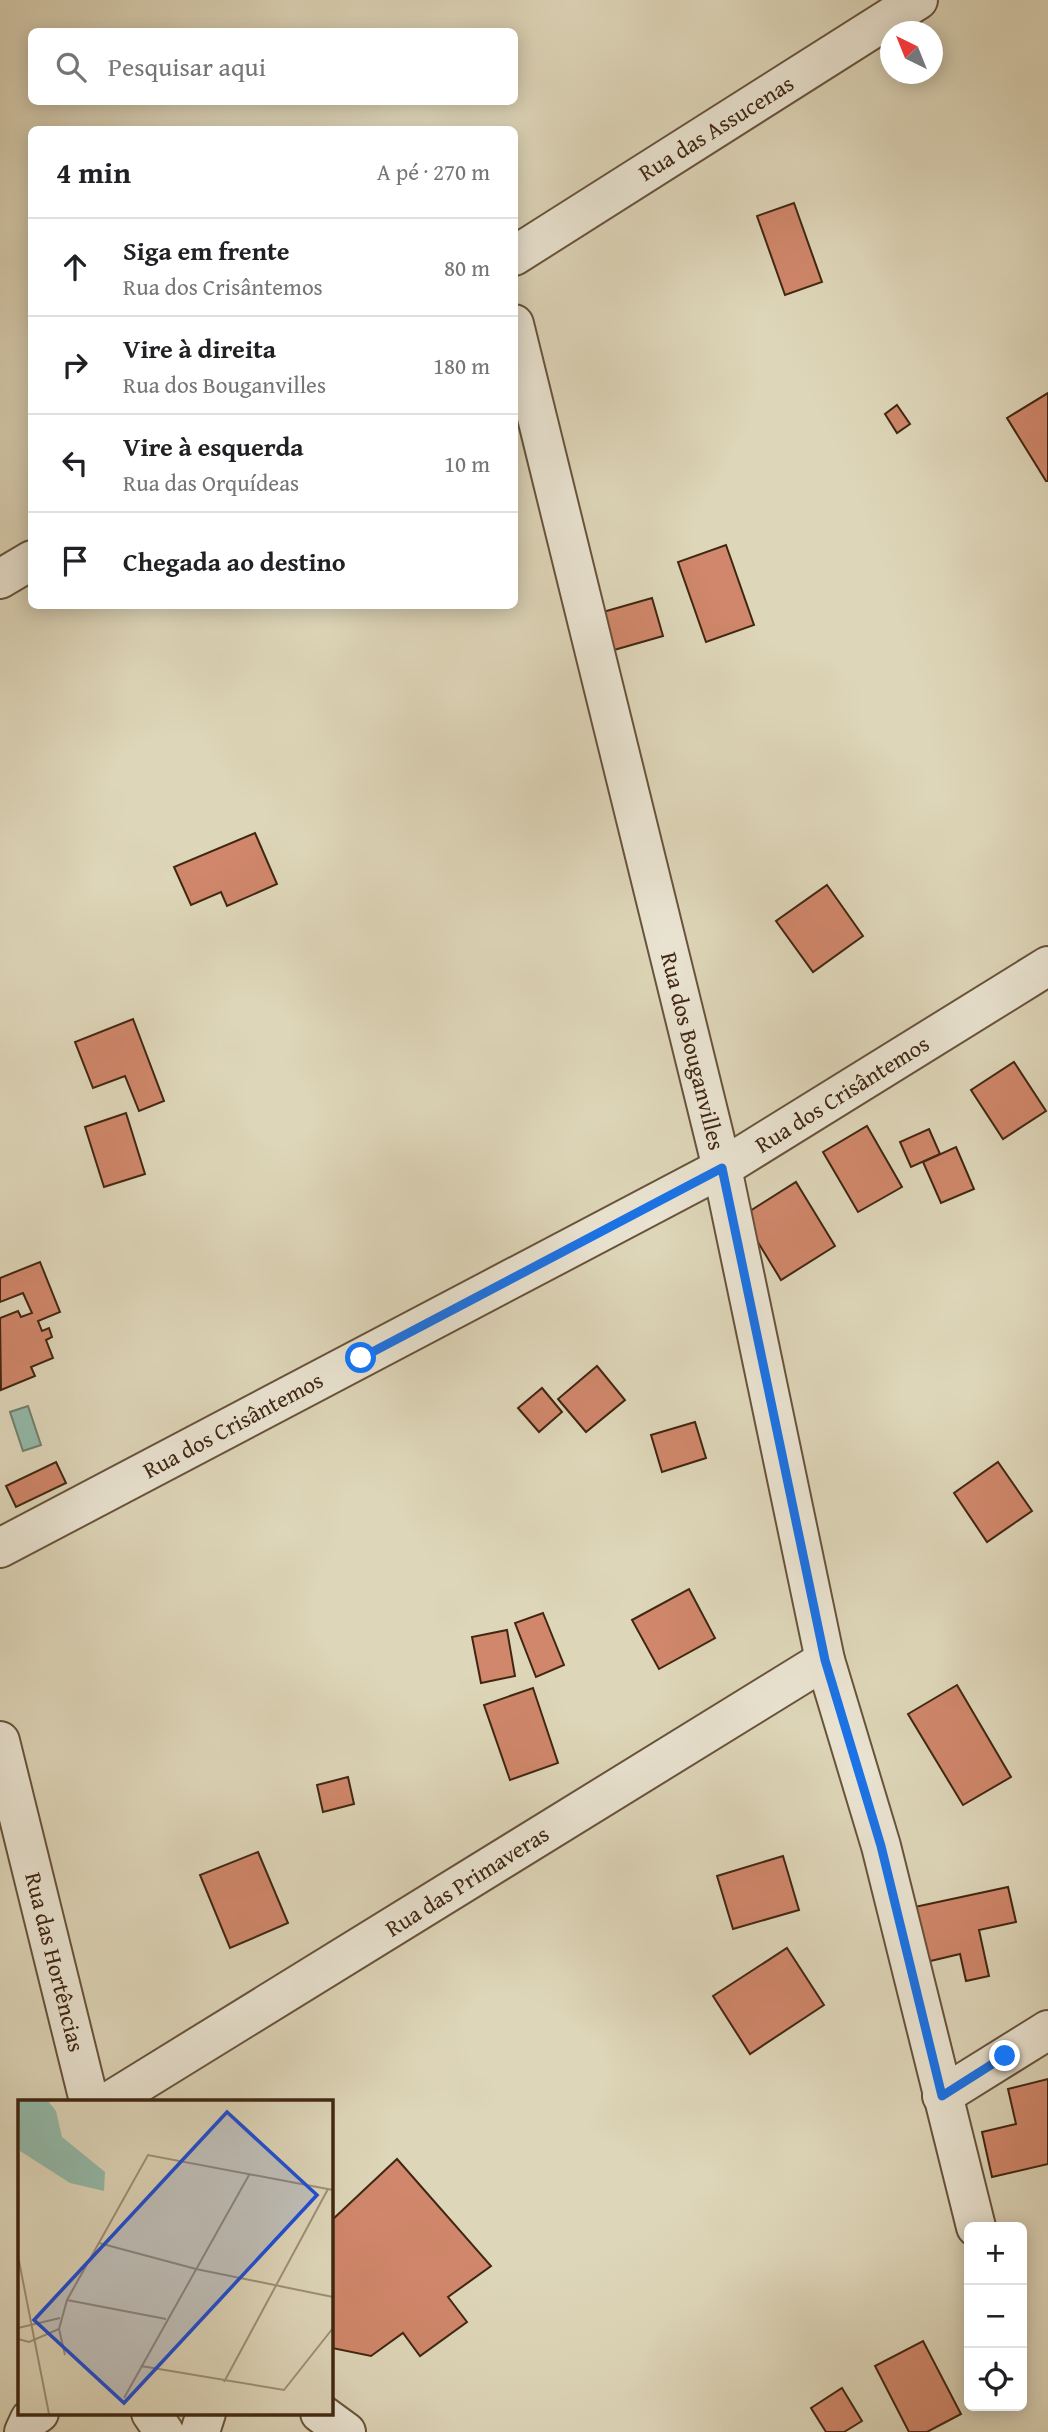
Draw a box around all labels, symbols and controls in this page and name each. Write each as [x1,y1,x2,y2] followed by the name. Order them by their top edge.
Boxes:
[880,21,943,84] north arrow
[28,28,518,105] search box
[108,47,266,86] text: Pesquisar aqui
[52,48,90,86] icon: search
[632,67,800,189] street label: Rua das Assucenas
[56,150,131,194] text: 4 min
[377,155,490,188] text: A pé · 270 m
[123,231,290,270] text: Siga em frente
[56,248,94,286] icon: ahead
[444,251,490,284] text: 80 m
[123,270,323,303] text: Rua dos Crisântemos
[123,329,276,368] text: Vire à direita
[56,346,94,384] icon: right
[433,349,490,382] text: 180 m
[123,368,326,401] text: Rua dos Bouganvilles
[123,427,304,466] text: Vire à esquerda
[56,444,94,482] icon: left
[444,447,490,480] text: 10 m
[123,466,299,499] text: Rua das Orquídeas
[56,542,94,580] icon: arrive
[123,542,346,581] text: Chegada ao destino
[653,948,734,1153] street label: Rua dos Bouganvilles
[748,1027,935,1160] street label: Rua dos Crisântemos
[345,1342,376,1373] route start
[137,1363,329,1486] street label: Rua dos Crisântemos
[378,1817,555,1944] street label: Rua das Primaveras
[17,1869,94,2055] street label: Rua das Hortências
[989,2040,1020,2071] route end
[18,2100,332,2414] inset map
[964,2222,1027,2411] map controls
[964,2222,1027,2285] button: +
[964,2285,1027,2348] button: −
[964,2348,1027,2411] button: locate

